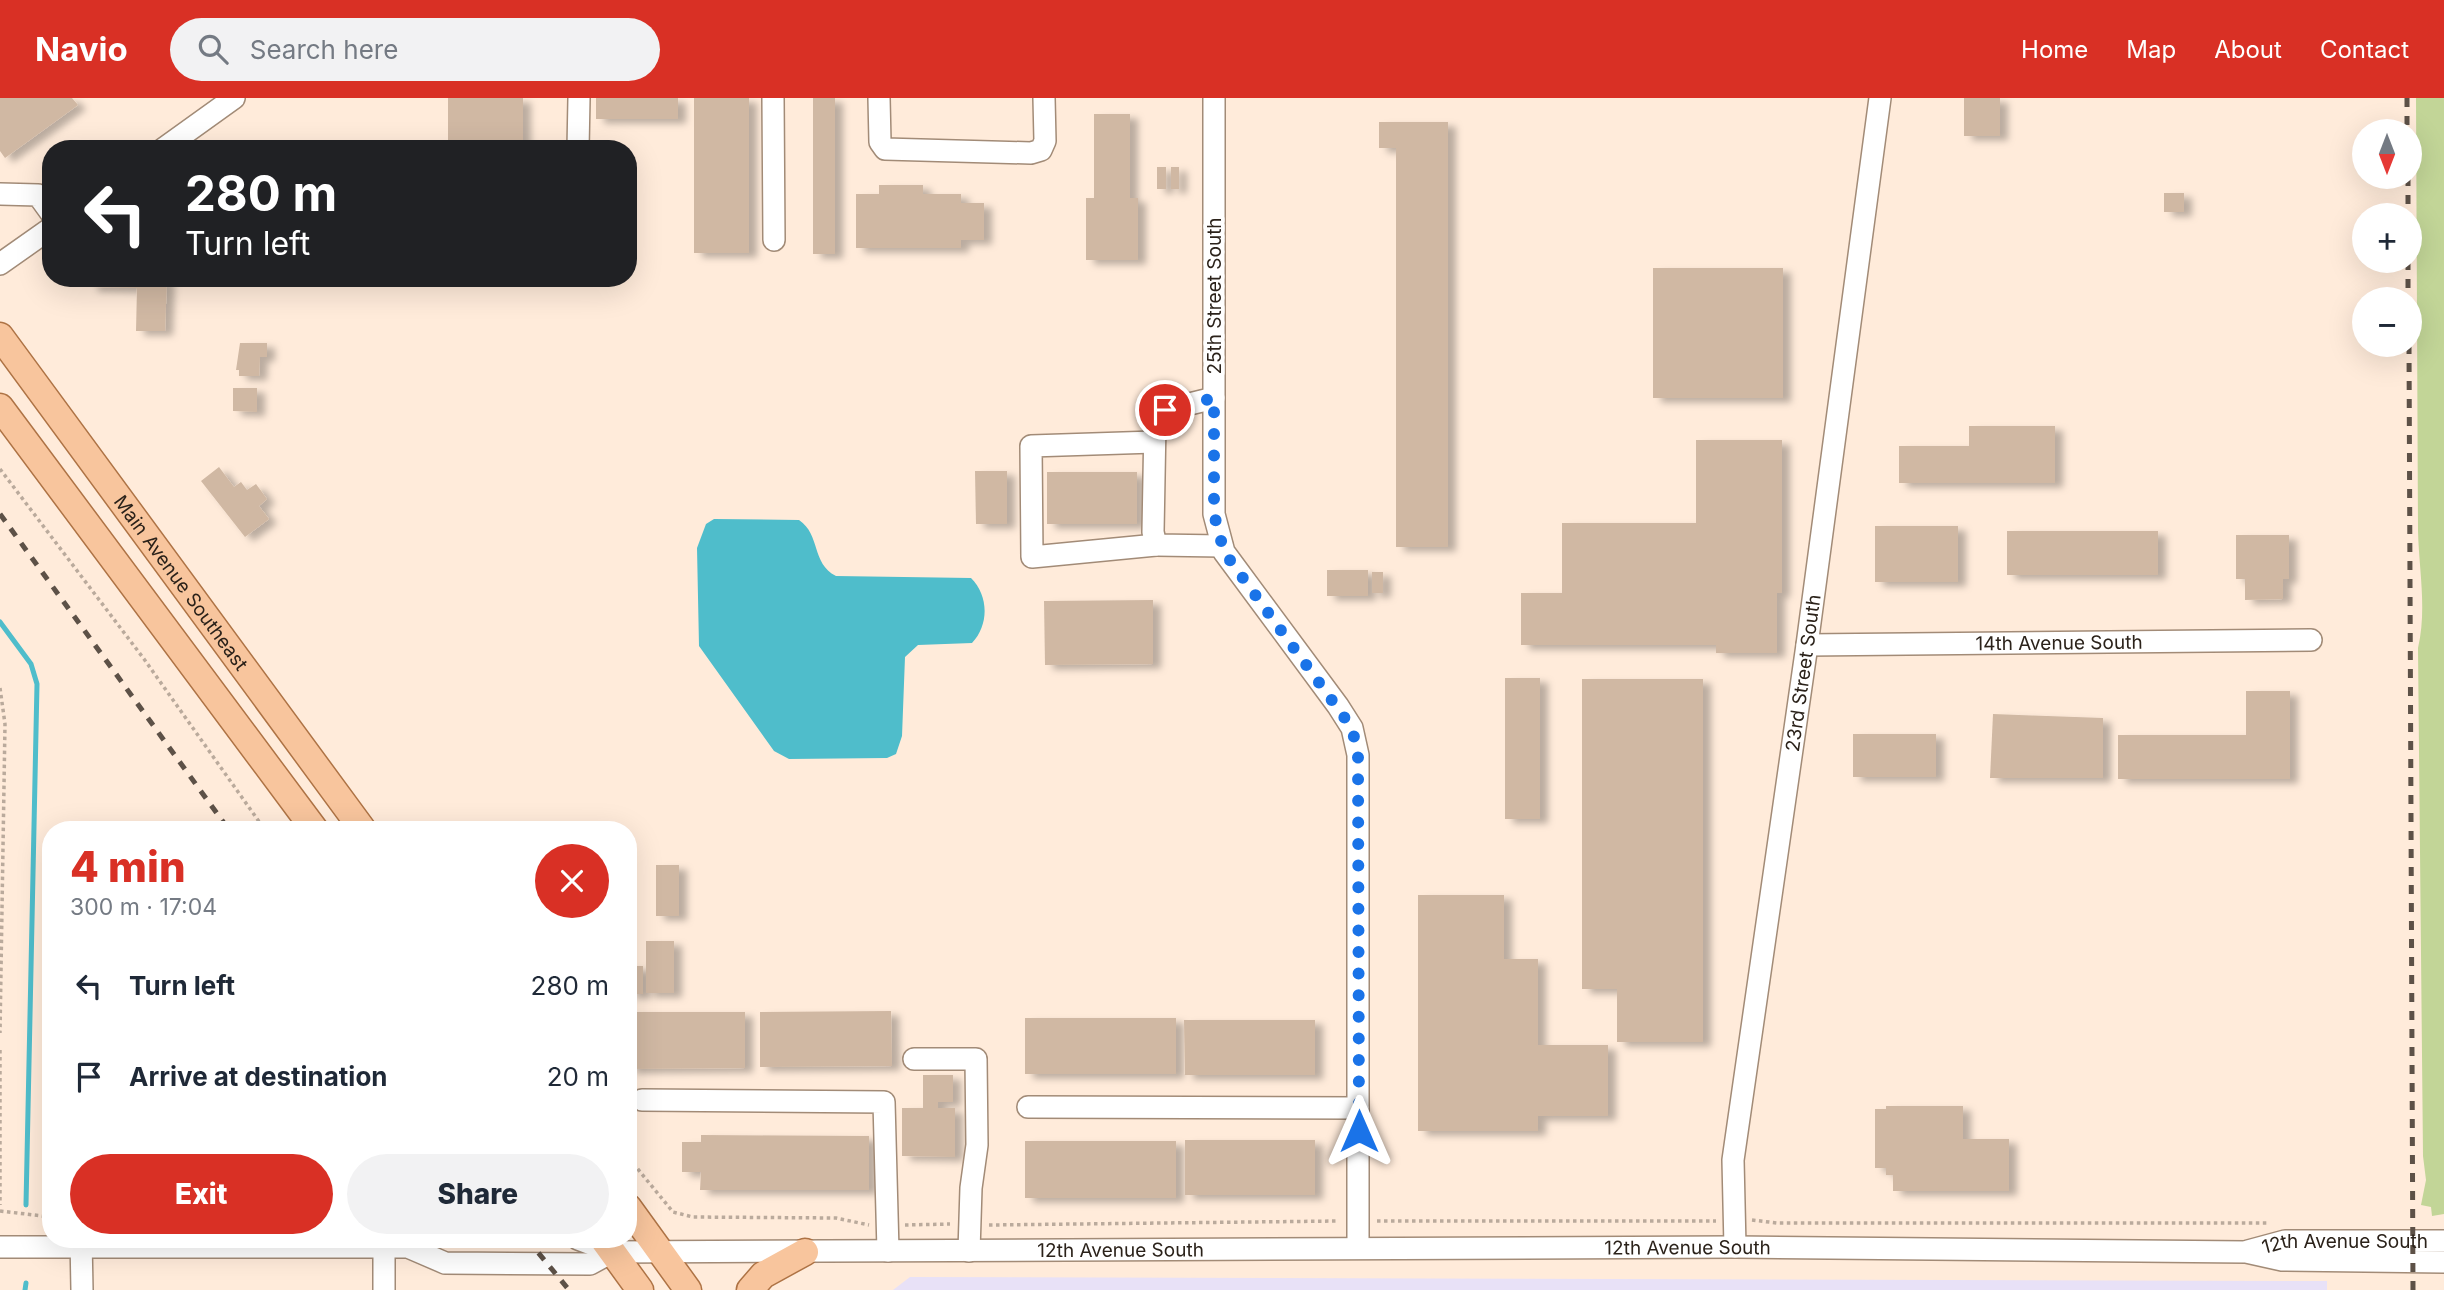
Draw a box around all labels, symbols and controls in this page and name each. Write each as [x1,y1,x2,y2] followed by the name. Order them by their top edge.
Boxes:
[170,18,660,81] search box
[35,29,128,69] text: Navio
[194,30,232,68] icon: search
[250,34,398,65] text: Search here
[2021,35,2088,64] text: Home
[2126,35,2176,64] text: Map
[2214,35,2282,64] text: About
[2320,35,2409,64] text: Contact
[2352,119,2422,189] north arrow
[2352,119,2422,357] map controls
[185,164,337,223] text: 280 m
[70,168,161,259] icon: left
[2352,203,2422,273] button: +
[1203,217,1226,375] street label: 25th Street South
[185,224,310,263] text: Turn left
[2352,287,2422,357] button: −
[1135,380,1195,440] pin
[1146,391,1184,429] icon: arrive
[109,490,253,675] street label: Main Avenue Southeast
[1780,593,1825,753] street label: 23rd Street South
[1975,630,2143,655] street label: 14th Avenue South
[70,841,186,892] text: 4 min
[535,844,609,918] button: close
[70,893,217,921] text: 300 m · 17:04
[70,967,108,1005] icon: left
[129,970,235,1001] text: Turn left
[531,970,609,1001] text: 280 m
[70,1058,108,1096] icon: arrive
[129,1061,388,1092] text: Arrive at destination
[547,1061,609,1092] text: 20 m
[1322,1094,1396,1168] position arrow
[70,1154,333,1234] button: Exit
[347,1154,609,1234] button: Share
[2259,1229,2428,1258] street label: 12th Avenue South
[1604,1235,1771,1259] street label: 12th Avenue South
[1037,1238,1204,1262] street label: 12th Avenue South

